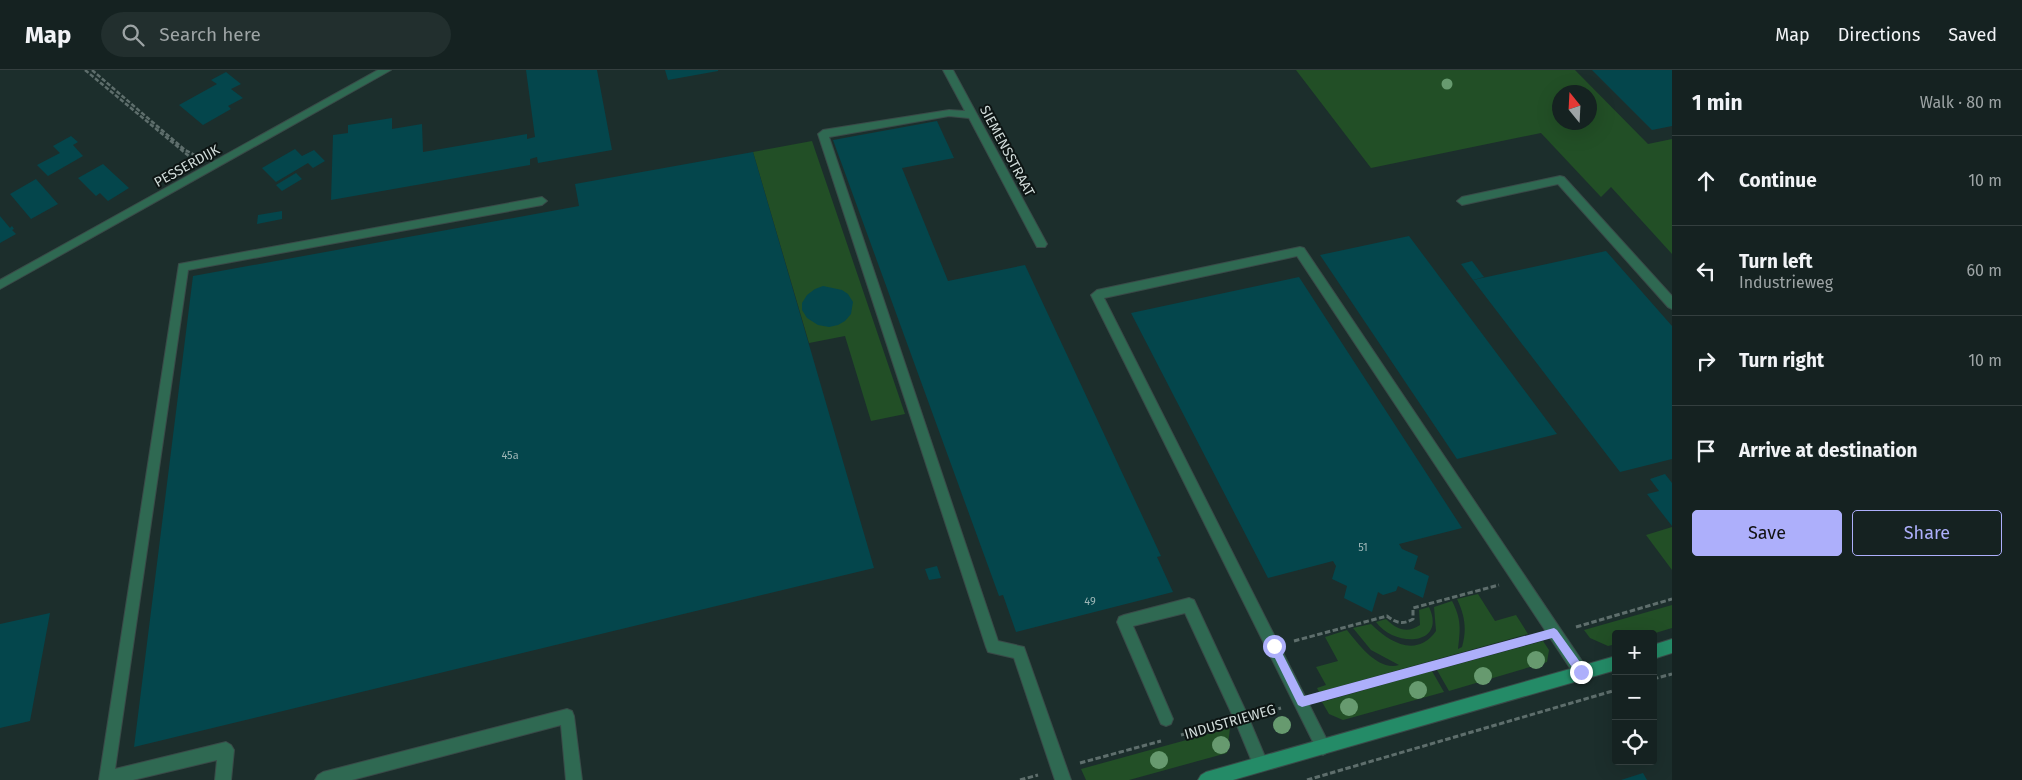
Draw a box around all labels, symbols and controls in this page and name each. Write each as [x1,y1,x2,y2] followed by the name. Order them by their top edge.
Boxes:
[101,12,451,57] search box
[25,21,71,49] text: Map
[119,21,147,49] icon: search
[159,23,261,46] text: Search here
[1775,24,1810,46] text: Map
[1838,24,1920,46] text: Directions
[1948,24,1997,46] text: Saved
[1552,85,1597,130] north arrow
[1692,90,1743,116] text: 1 min
[1920,93,2002,112] text: Walk · 80 m
[976,103,1038,200] street label: SIEMENSSTRAAT
[151,141,223,191] street label: PESSERDIJK
[1692,167,1720,195] icon: ahead
[1739,169,1817,192] text: Continue
[1968,171,2002,190] text: 10 m
[1739,250,1813,273] text: Turn left
[1692,257,1720,285] icon: left
[1967,261,2002,280] text: 60 m
[1739,273,1833,292] text: Industrieweg
[1692,347,1720,375] icon: right
[1739,349,1824,372] text: Turn right
[1968,351,2002,370] text: 10 m
[1692,437,1720,465] icon: arrive
[1739,439,1918,462] text: Arrive at destination
[501,449,519,462] house number: 45a
[1692,510,1842,556] button: Save
[1852,510,2002,556] button: Share
[1358,541,1368,554] house number: 51
[1084,595,1096,608] house number: 49
[1612,630,1657,765] map controls
[1612,630,1657,675] button: +
[1263,635,1286,658] route start
[1570,661,1593,684] route end
[1612,675,1657,720] button: −
[1182,701,1278,743] street label: INDUSTRIEWEG
[1612,720,1657,765] button: locate

